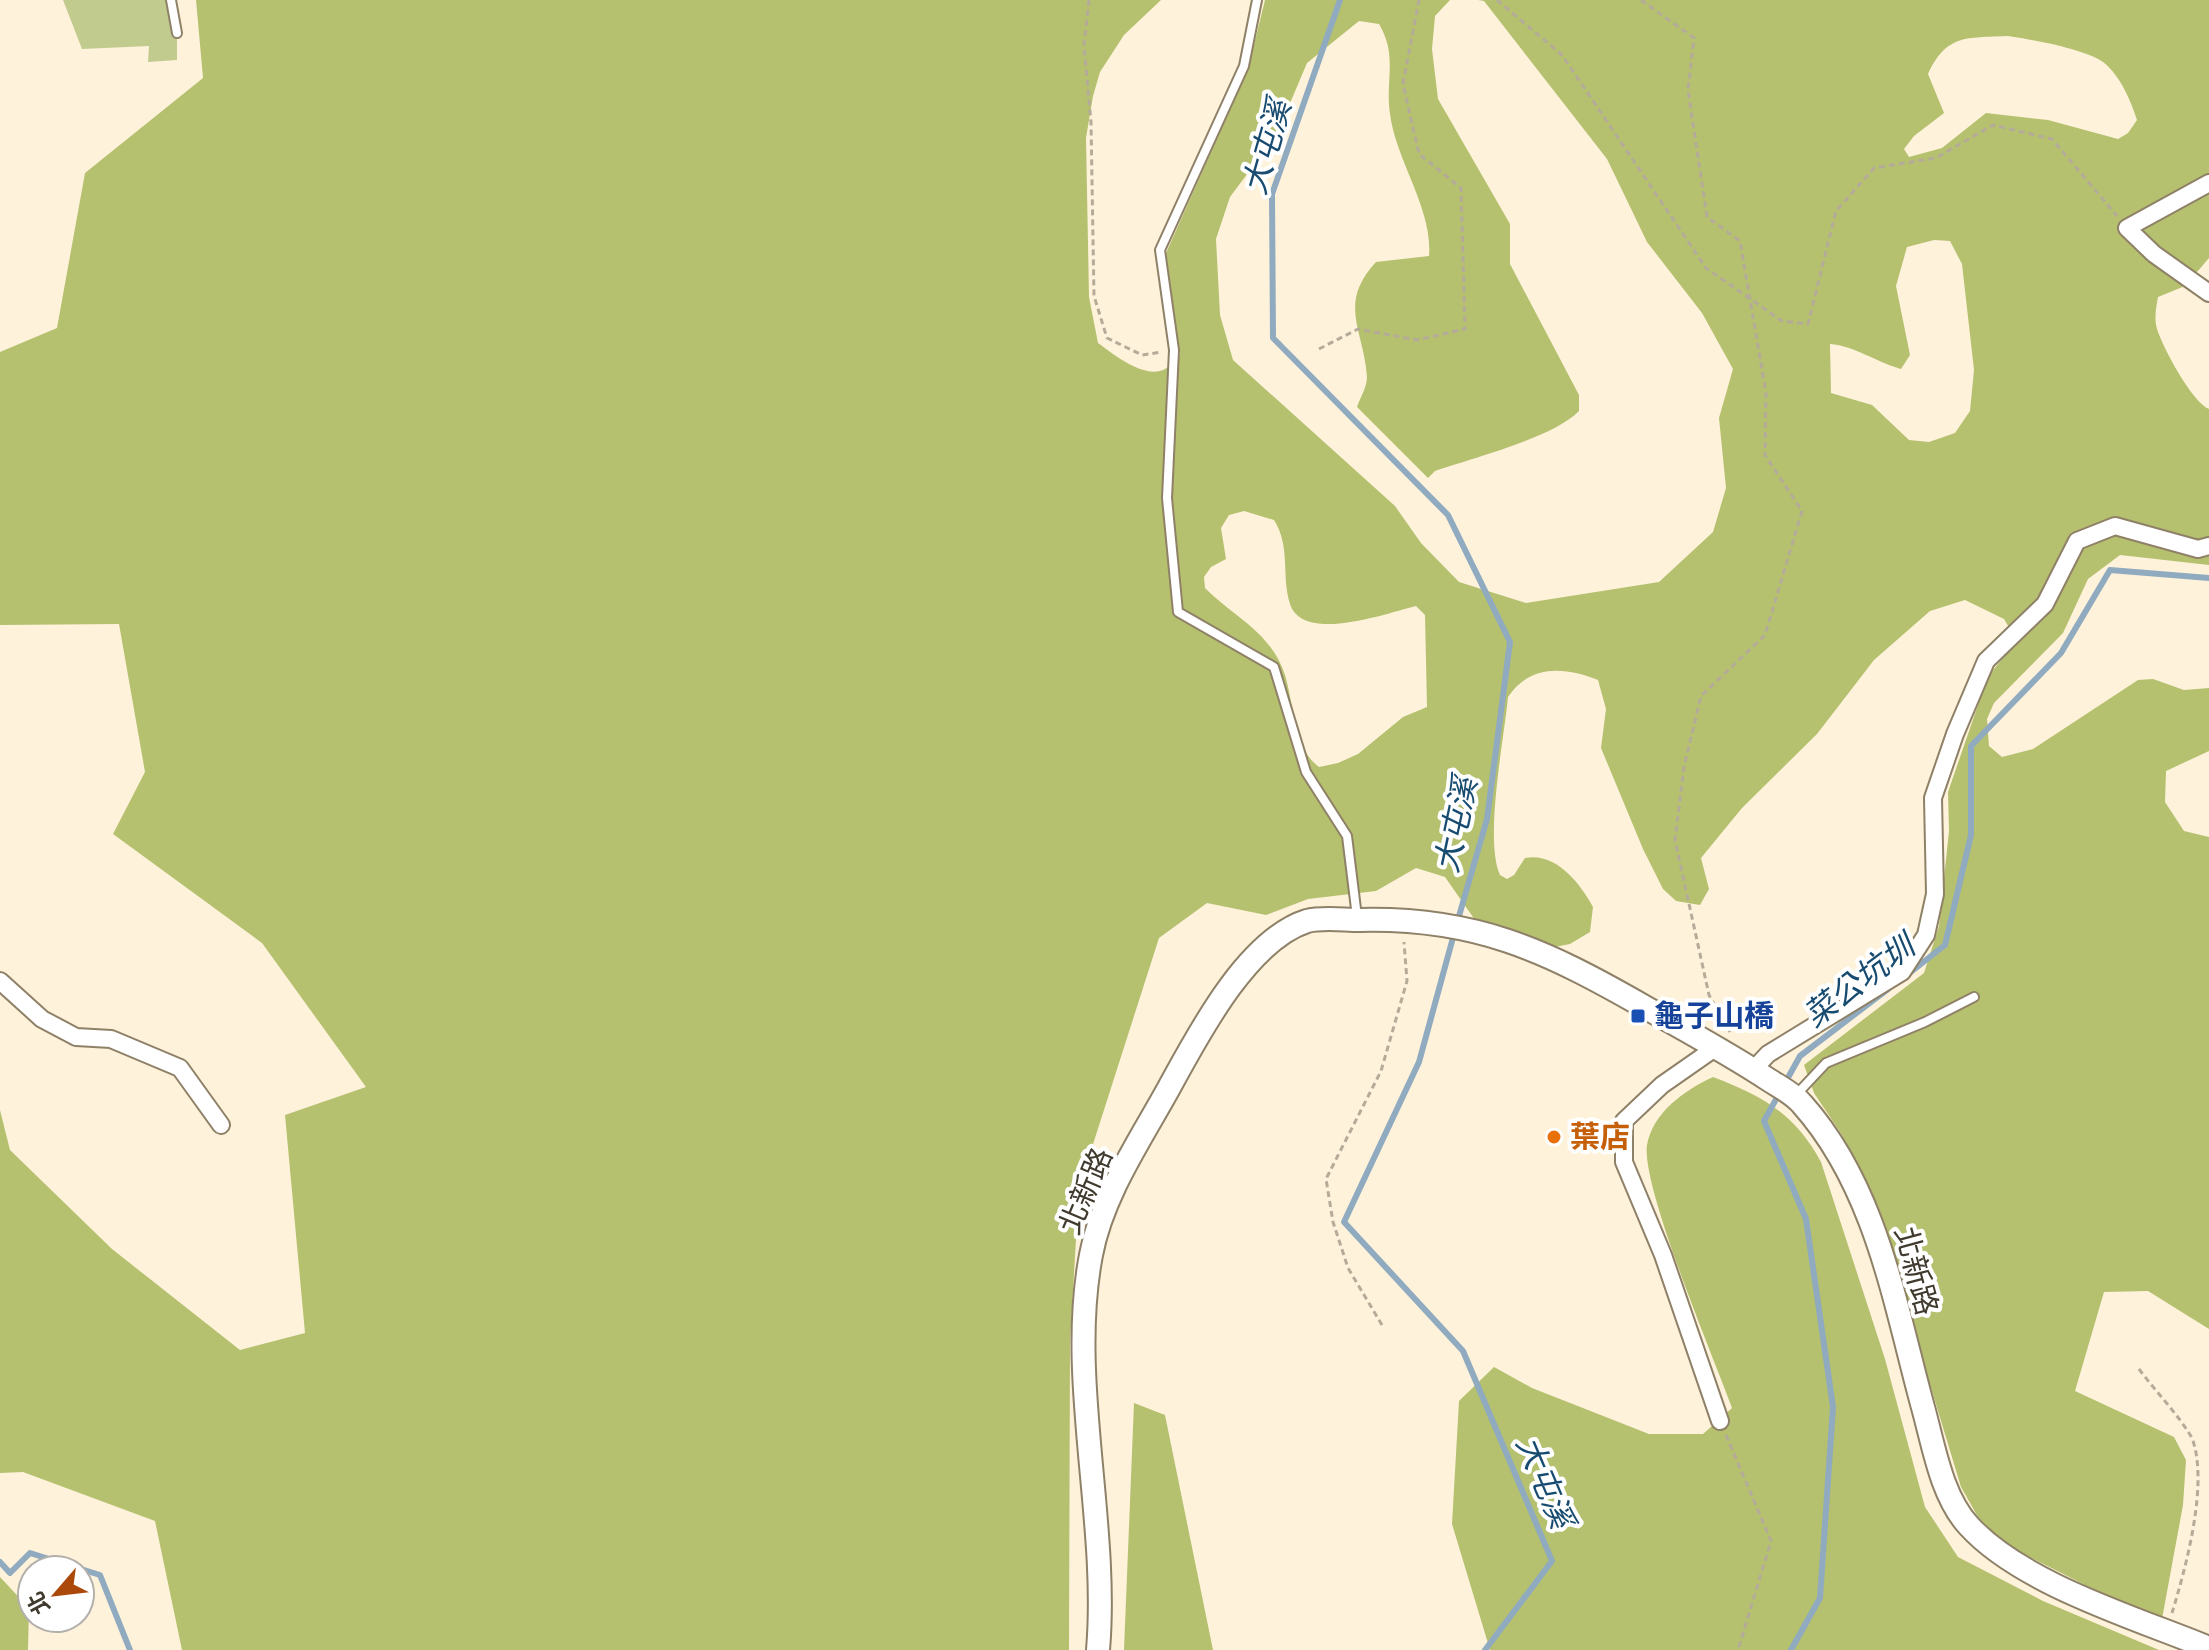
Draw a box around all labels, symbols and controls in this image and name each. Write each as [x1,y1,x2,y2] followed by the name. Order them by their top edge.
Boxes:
[1235,92,1300,198] water label: 大屯溪
[1426,770,1485,876] water label: 大屯溪
[1796,924,1925,1035] water label: 菜公坑圳
[1654,997,1774,1034] place label: 龜子山橋
[1629,1007,1647,1025] marker: 龜子山橋
[1570,1118,1630,1155] place label: 葉店
[1545,1128,1563,1146] marker: 葉店
[1051,1142,1120,1239] street label: 北新路
[1887,1223,1946,1319] street label: 北新路
[1509,1430,1584,1537] water label: 大屯溪
[16,1554,96,1634] north arrow
[22,1587,56,1619] text: 北

